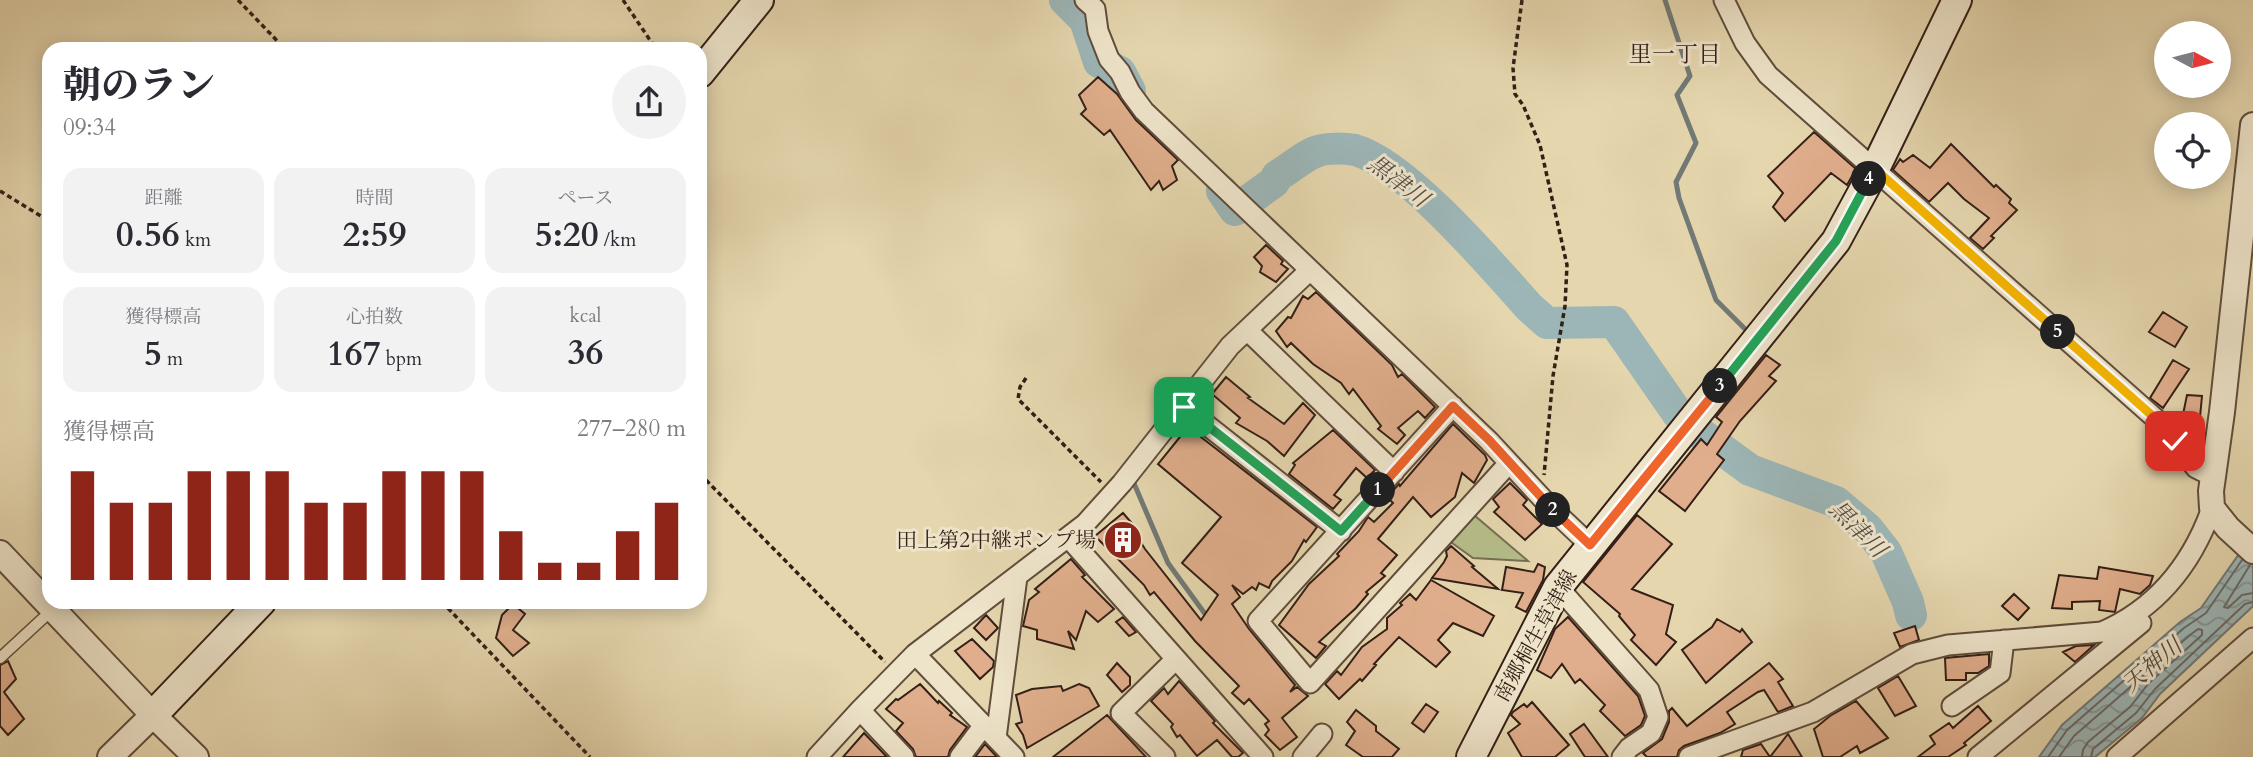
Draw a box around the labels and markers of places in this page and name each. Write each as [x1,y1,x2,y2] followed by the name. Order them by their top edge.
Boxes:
[1852,162,1886,196] pin: 4
[2040,314,2076,350] pin: 5
[1702,368,1738,404] pin: 3
[1154,377,1214,437] pin
[2145,411,2205,471] pin
[1360,472,1396,508] pin: 1
[1536,492,1570,528] pin: 2
[1102,519,1144,561] building icon: 田上第2中継ポンプ場
[896,526,1096,555] place label: 田上第2中継ポンプ場

